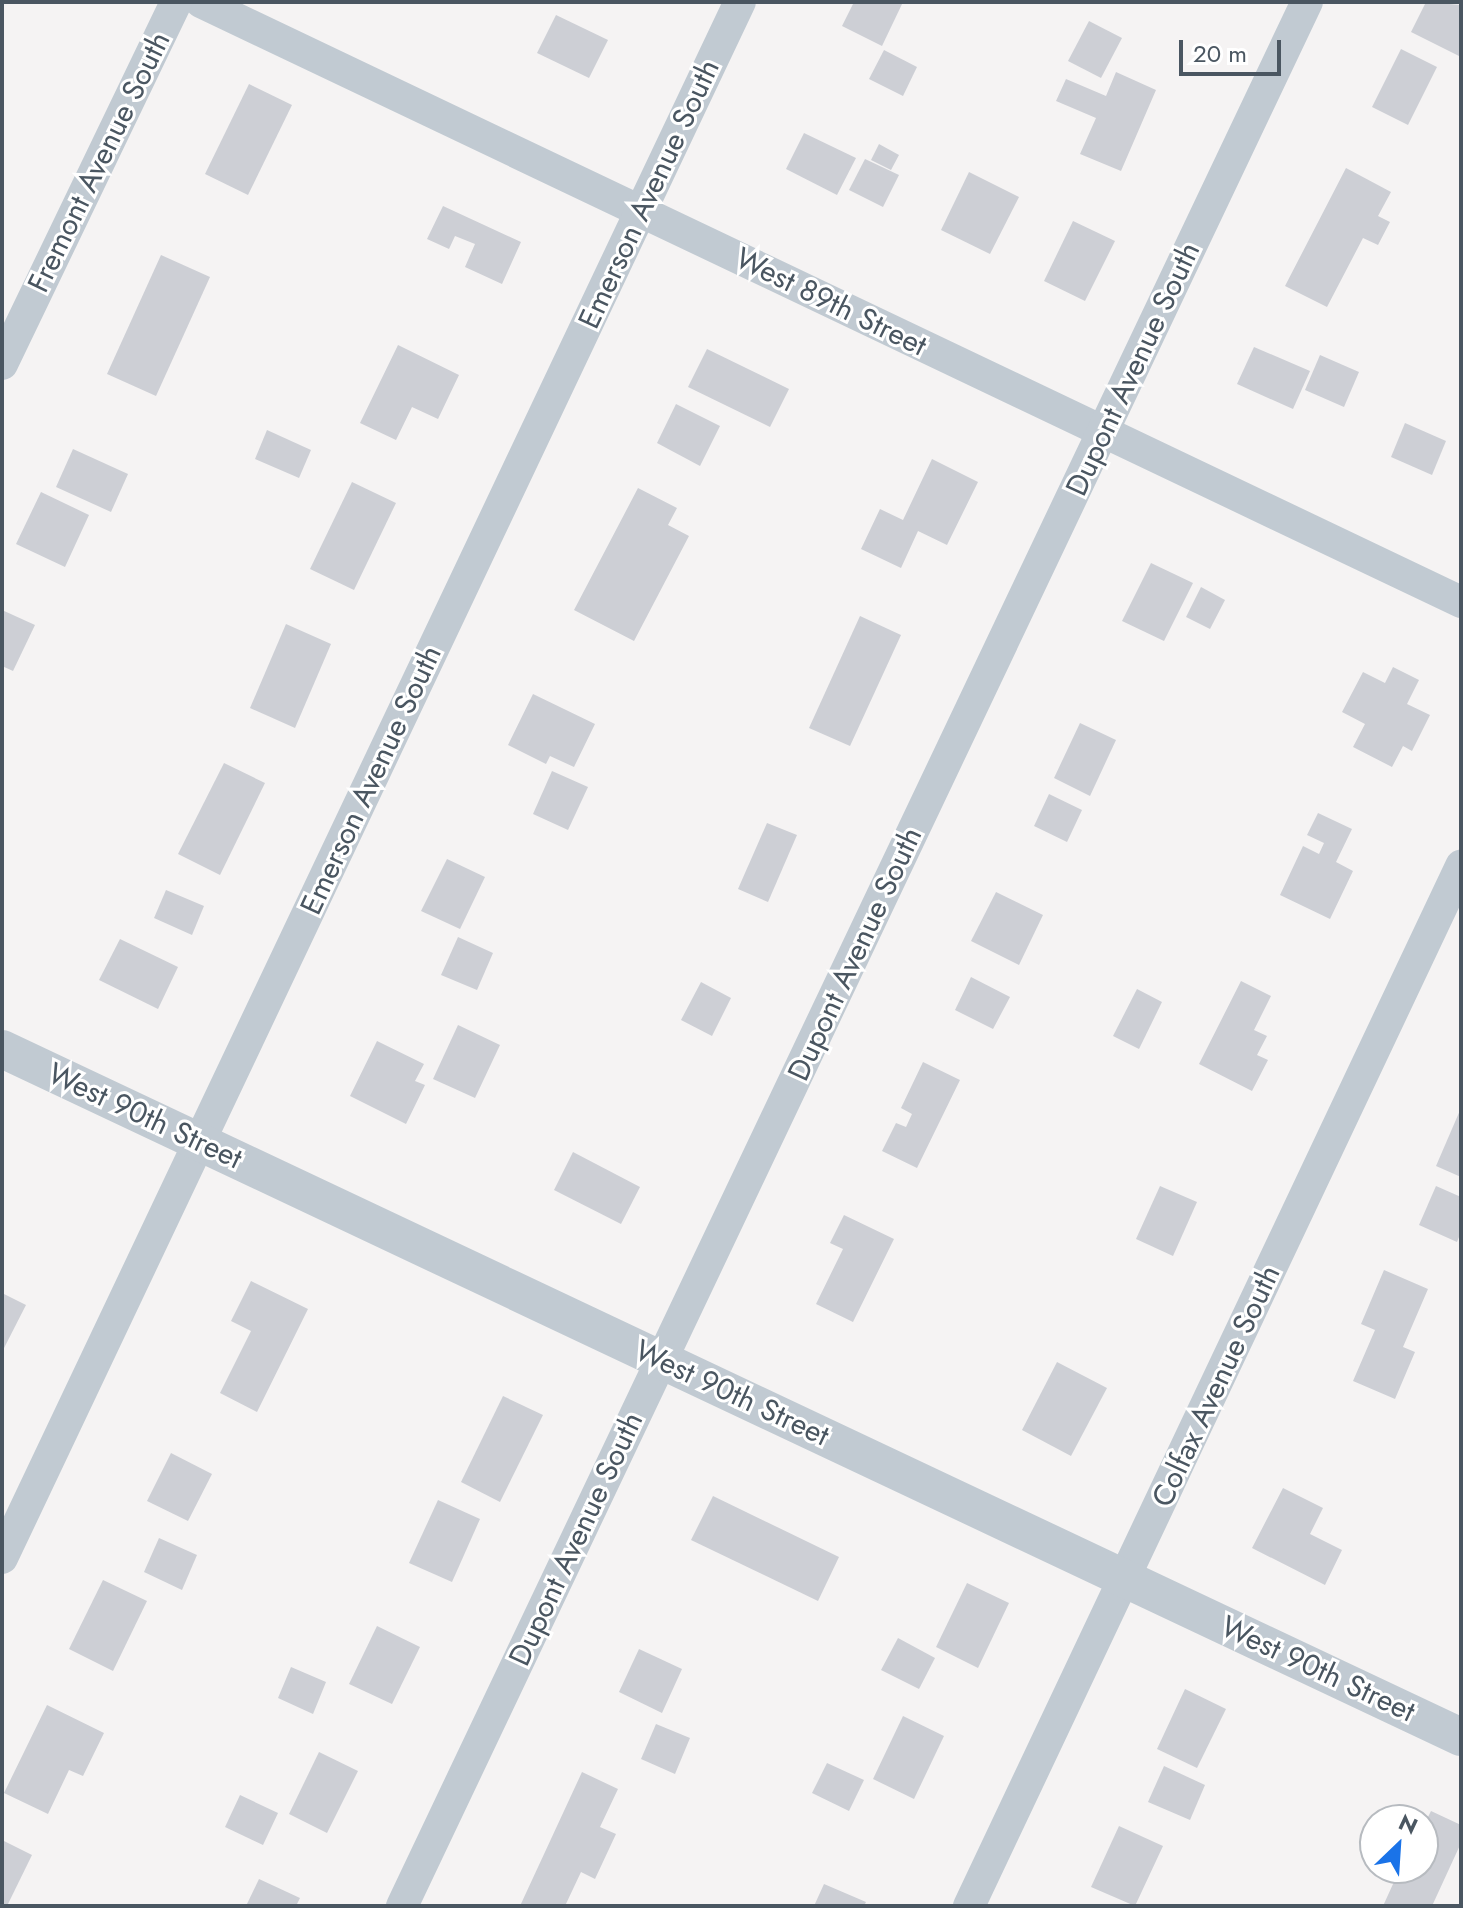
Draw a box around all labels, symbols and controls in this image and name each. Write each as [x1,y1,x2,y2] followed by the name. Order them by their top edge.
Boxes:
[1183,24,1285,74] scale bar
[20,26,178,298] street label: Fremont Avenue South
[1193,36,1247,71] text: 20 m
[571,54,727,334] street label: Emerson Avenue South
[1058,237,1208,501] street label: Dupont Avenue South
[730,240,932,364] street label: West 89th Street
[293,640,449,920] street label: Emerson Avenue South
[780,822,930,1086] street label: Dupont Avenue South
[42,1055,248,1177] street label: West 90th Street
[1144,1259,1288,1513] street label: Colfax Avenue South
[629,1332,835,1454] street label: West 90th Street
[501,1407,651,1671] street label: Dupont Avenue South
[1215,1608,1421,1730] street label: West 90th Street
[1359,1804,1439,1884] north arrow
[1394,1806,1423,1842] text: N

